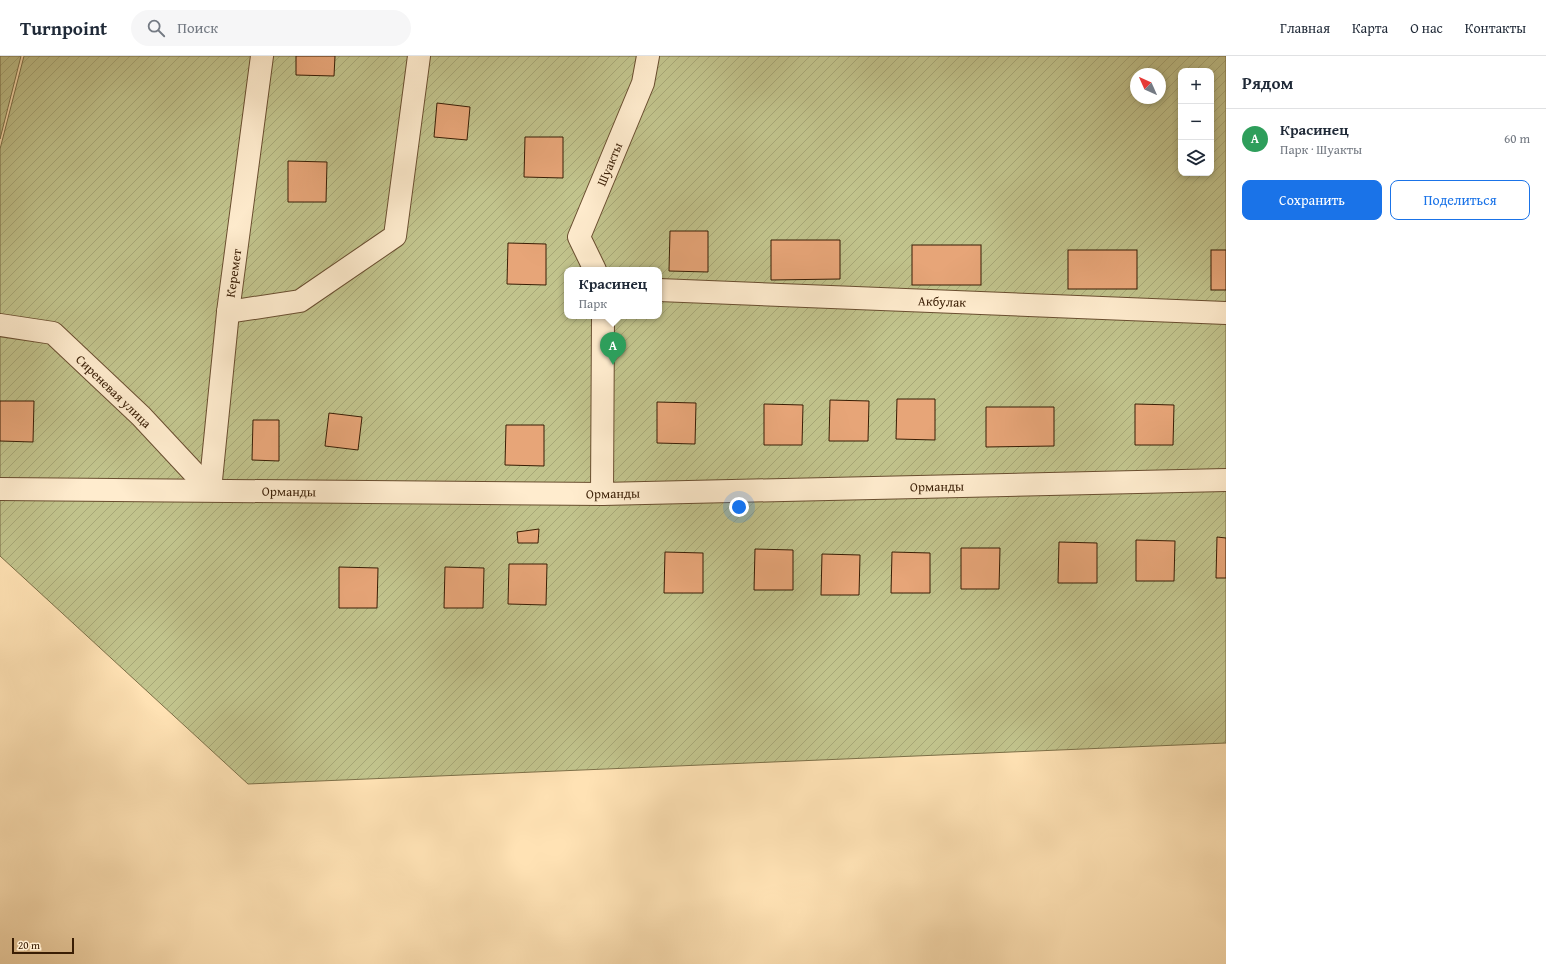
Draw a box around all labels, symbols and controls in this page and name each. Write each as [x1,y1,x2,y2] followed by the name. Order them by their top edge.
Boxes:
[131,10,411,46] search box
[20,14,107,42] text: Turnpoint
[145,17,167,39] icon: search
[177,17,218,38] text: Поиск
[1280,18,1330,38] text: Главная
[1352,18,1388,38] text: Карта
[1410,18,1443,38] text: О нас
[1465,18,1526,38] text: Контакты
[1130,68,1166,104] north arrow
[1178,68,1214,176] map controls
[1178,68,1214,104] button: +
[1242,70,1293,95] text: Рядом
[1178,104,1214,140] button: −
[1280,119,1349,140] text: Красинец
[1251,129,1259,148] text: A
[1504,129,1530,148] text: 60 m
[592,139,627,189] street label: Шуакты
[1178,140,1214,176] button: layers
[1280,140,1362,159] text: Парк · Шуакты
[1242,180,1382,220] button: Сохранить
[1390,180,1530,220] button: Поделиться
[221,247,246,299] street label: Керемет
[564,267,662,319] popup
[579,273,647,294] text: Красинец
[918,291,967,312] street label: Акбулак
[579,294,607,313] text: Парк
[600,332,626,365] pin: A
[72,350,156,433] street label: Сиреневая улица
[910,477,964,496] street label: Орманды
[262,482,316,501] street label: Орманды
[586,484,640,503] street label: Орманды
[729,497,749,517] your location
[12,936,74,955] scale bar
[18,937,40,953] text: 20 m

